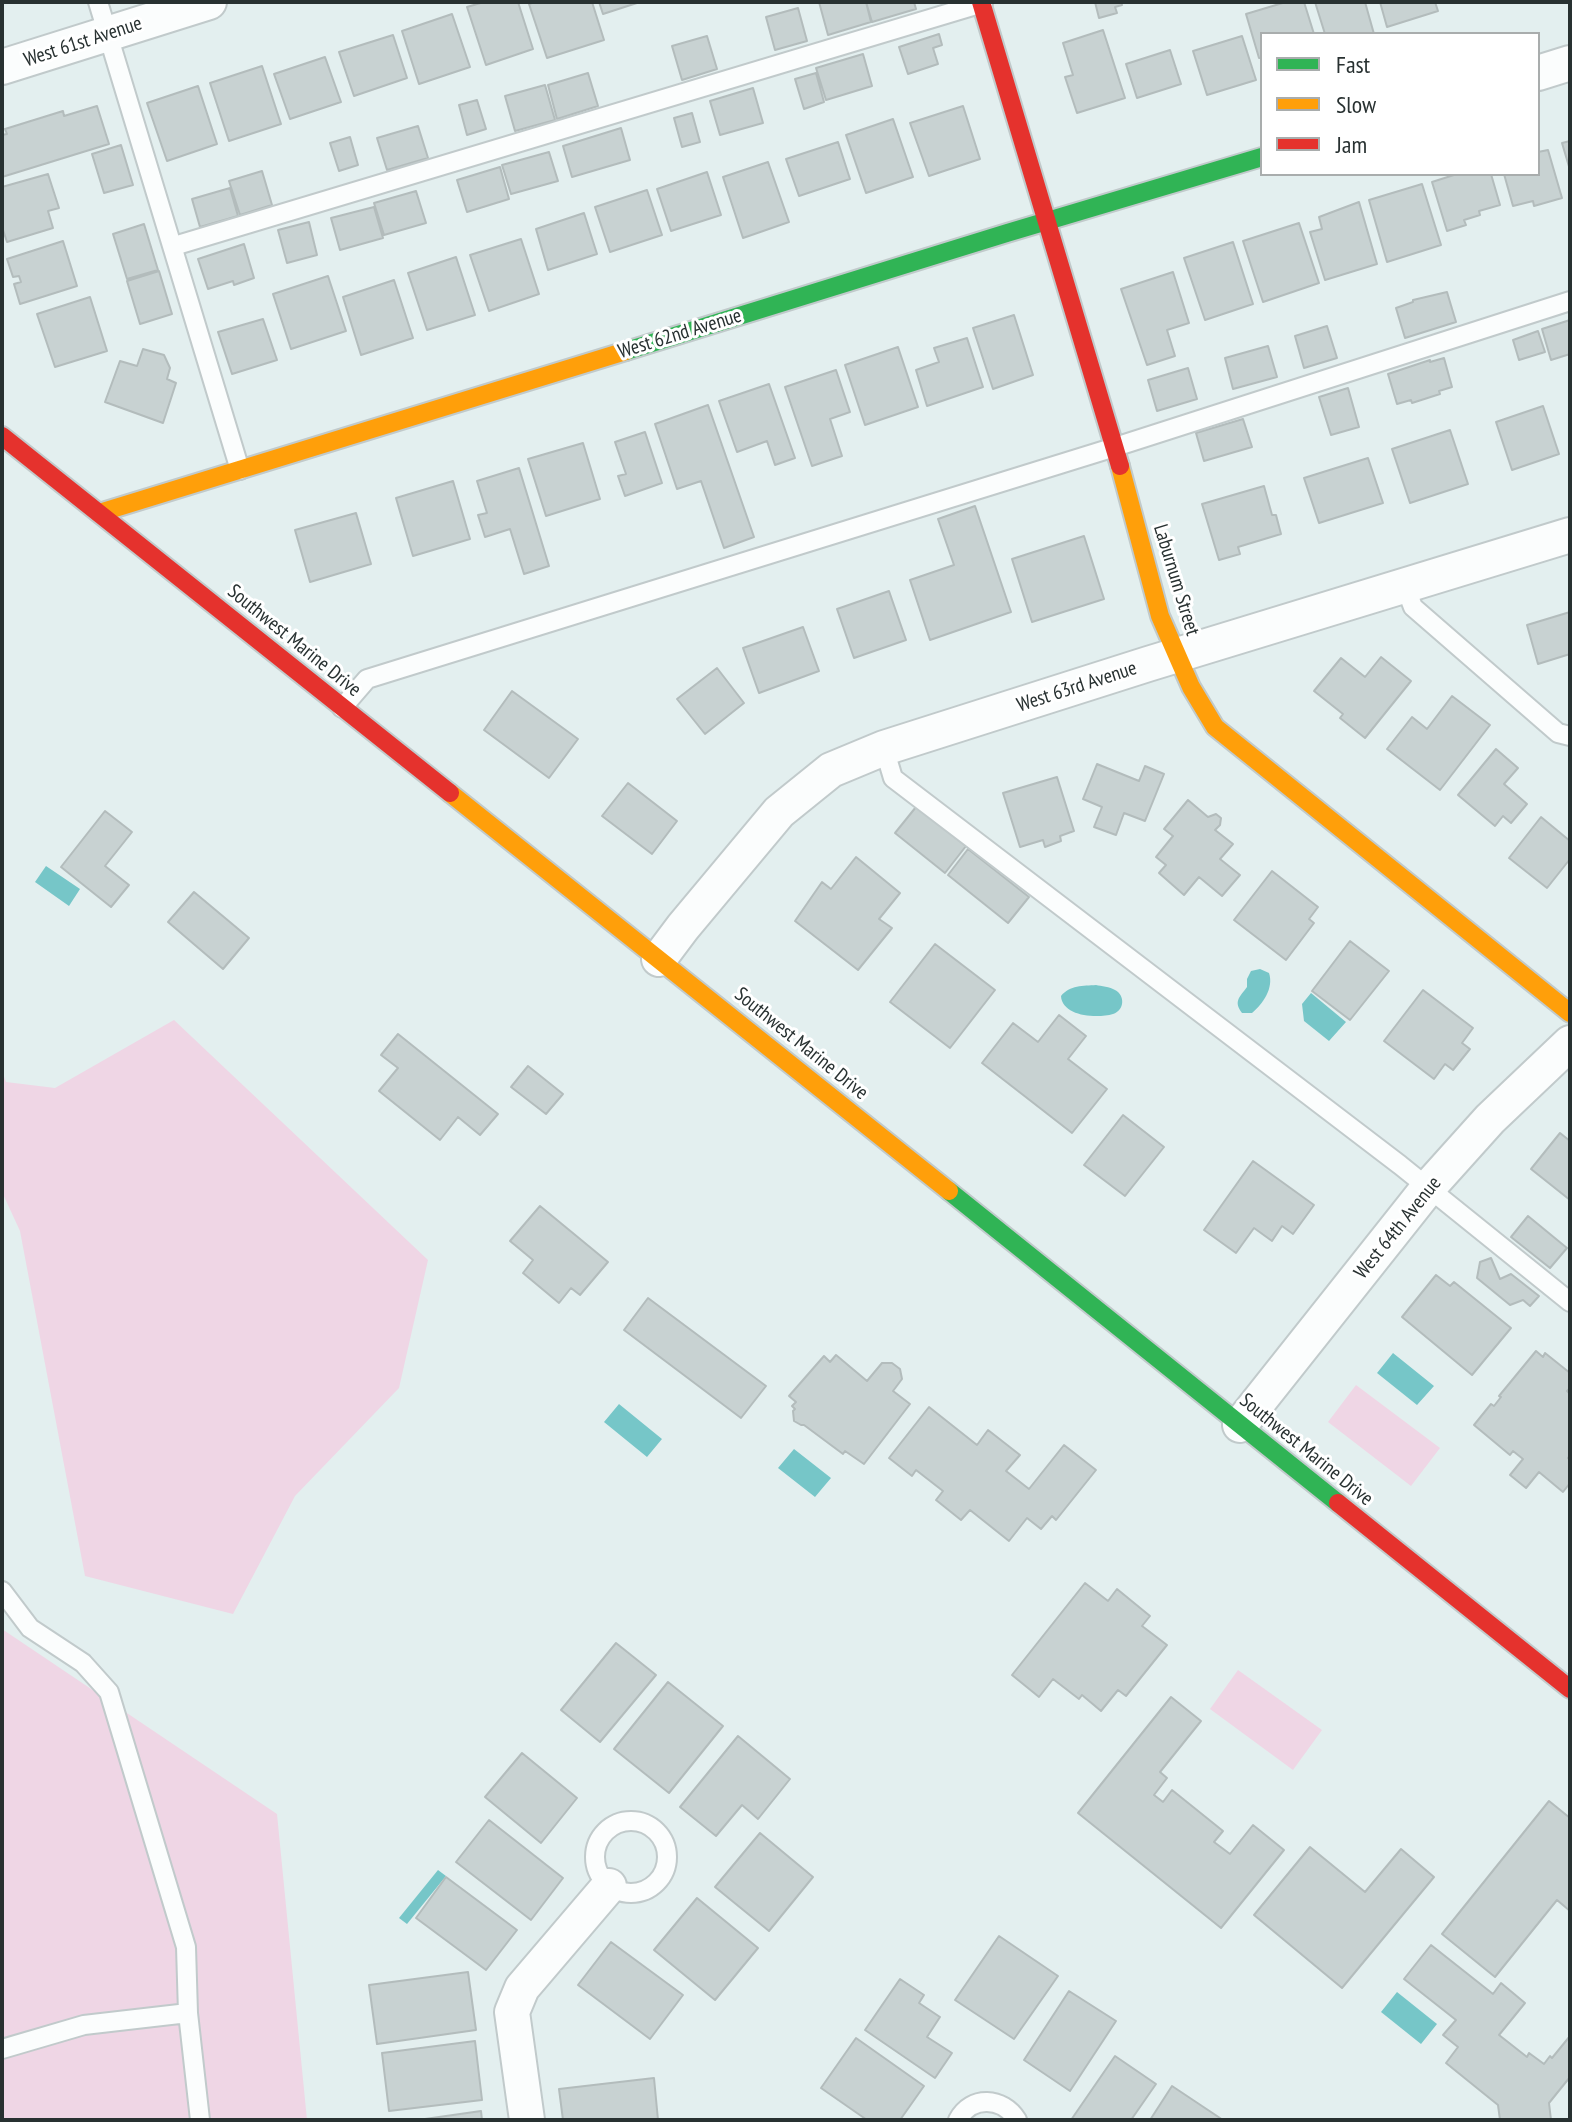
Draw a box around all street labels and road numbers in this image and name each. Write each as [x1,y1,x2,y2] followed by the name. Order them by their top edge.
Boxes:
[21,12,145,72] street label: West 61st Avenue
[615,304,745,364] street label: West 62nd Avenue
[1148,522,1204,638] street label: Laburnum Street
[222,580,366,702] street label: Southwest Marine Drive
[1014,656,1140,718] street label: West 63rd Avenue
[729,983,873,1105] street label: Southwest Marine Drive
[1349,1172,1447,1284] street label: West 64th Avenue
[1234,1389,1378,1511] street label: Southwest Marine Drive

